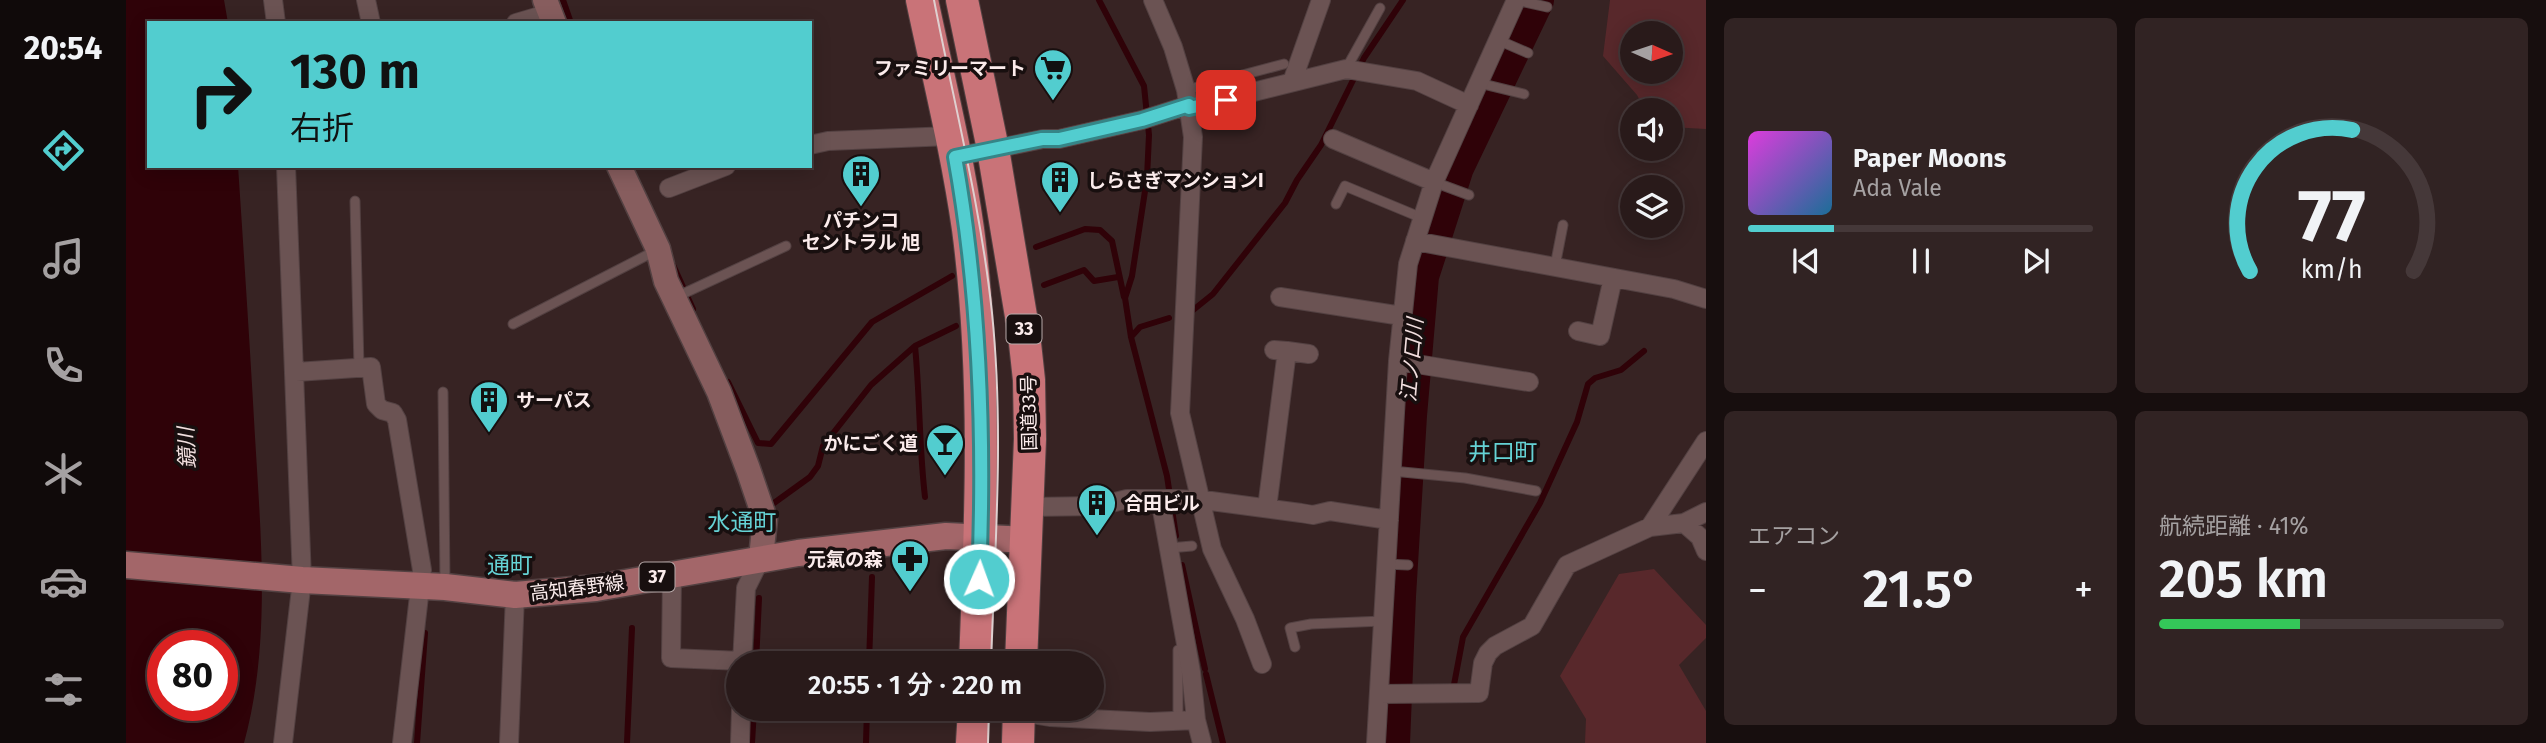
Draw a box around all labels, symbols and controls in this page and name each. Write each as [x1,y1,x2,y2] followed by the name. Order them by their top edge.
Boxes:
[1620,21,1684,84] north arrow
[1620,21,1683,238] map controls
[24,29,102,67] text: 20:54
[290,42,420,101] text: 130 m
[1032,47,1074,102] supermarket icon: ファミリーマート
[175,49,266,140] icon: right
[874,57,1026,80] place label: ファミリーマート
[1196,70,1256,130] pin
[1207,81,1245,119] icon: arrive
[1620,98,1683,161] button: sound
[290,109,354,147] text: 右折
[39,126,88,175] icon: directions
[1853,143,2006,174] text: Paper Moons
[840,153,882,208] building icon: パチンコ セントラル 旭
[1039,159,1081,214] building icon: しらさぎマンションI
[1087,169,1264,192] place label: しらさぎマンションI
[1853,174,1942,202] text: Ada Vale
[2297,174,2366,261] text: 77
[1620,175,1683,238] button: layers
[802,209,920,254] place label: パチンコ セントラル 旭
[39,234,88,283] icon: music
[1787,242,1825,280] icon: previous
[1902,242,1940,280] icon: pause
[2017,242,2055,280] icon: next
[2301,255,2362,285] text: km/h
[1006,314,1042,344] road number: 33
[1395,315,1429,403] water label: 江ノ口川
[39,341,88,390] icon: phone
[1017,375,1041,451] street label: 国道33号
[468,379,510,434] building icon: サーパス
[516,389,592,412] place label: サーパス
[924,422,966,477] bar icon: かにごく道
[173,424,201,470] water label: 鏡川
[823,432,918,455] place label: かにごく道
[1469,438,1538,466] district label: 井口町
[39,449,88,498] icon: climate
[1076,482,1118,537] building icon: 合田ビル
[1124,492,1200,515] place label: 合田ビル
[708,508,777,536] district label: 水通町
[2159,512,2309,540] text: 航続距離 · 41%
[1748,522,1840,550] text: エアコン
[889,538,931,593] pharmacy icon: 元氣の森
[942,542,1016,616] position arrow
[807,548,883,571] place label: 元氣の森
[2159,548,2328,611] text: 205 km
[487,551,533,579] district label: 通町
[39,557,88,606] icon: car
[1862,558,1979,621] text: 21.5°
[640,562,674,592] road number: 37
[1748,567,1767,613] text: −
[2074,567,2093,613] text: +
[528,571,626,605] street label: 高知春野線
[147,630,238,721] speed limit sign: 80
[39,665,88,714] icon: filters
[808,670,1022,701] text: 20:55 · 1 分 · 220 m

